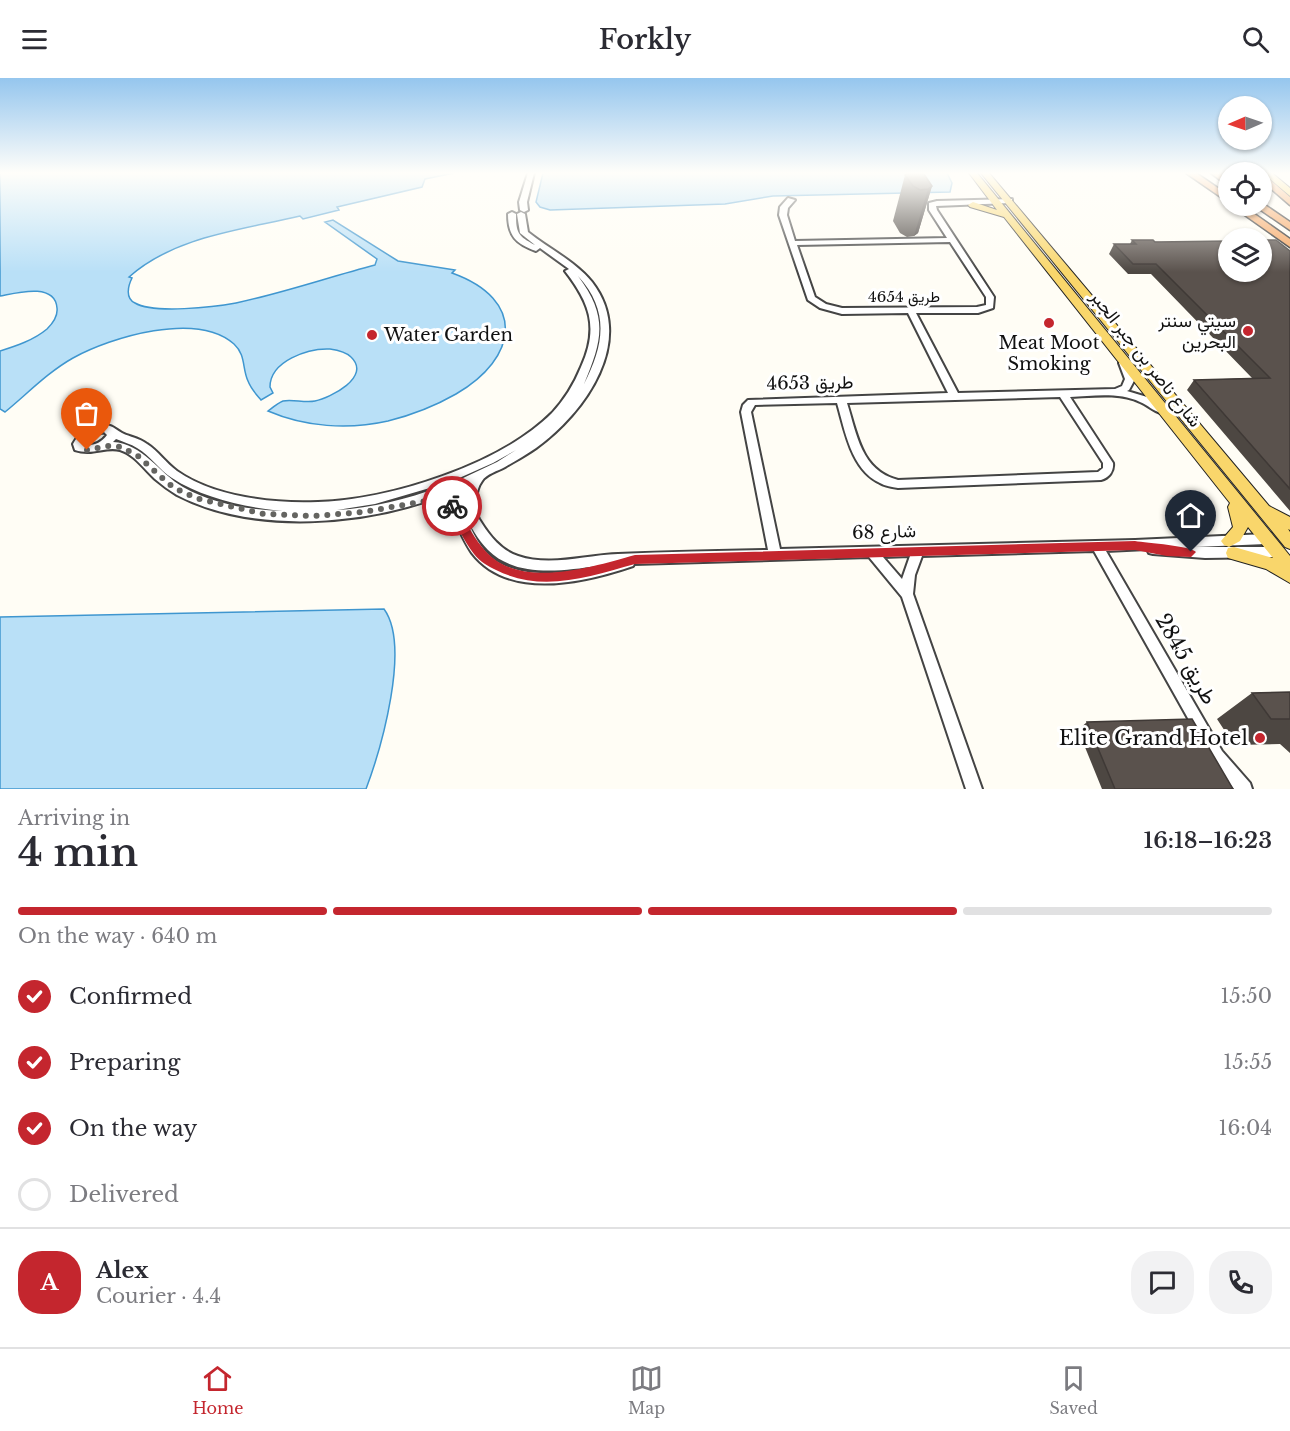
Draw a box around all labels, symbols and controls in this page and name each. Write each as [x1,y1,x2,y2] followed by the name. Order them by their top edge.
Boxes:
[18,23,51,56] icon: menu
[599,23,691,56] text: Forkly
[1239,23,1272,56] icon: search
[1218,96,1272,150] north arrow
[1218,96,1272,282] map controls
[1218,162,1272,216] button: locate
[1218,228,1272,282] button: layers
[1084,286,1206,432] street label: شارع ناصر بن جبر الجبر
[868,287,940,307] street label: طريق 4654
[1157,310,1236,353] place label: سيتي سنتر البحرين
[1042,316,1056,330] marker: Meat Moot Smoking
[383,324,513,346] place label: Water Garden
[1241,324,1255,338] marker: سيتي سنتر البحرين
[365,328,379,342] marker: Water Garden
[999,332,1100,375] place label: Meat Moot Smoking
[766,371,854,395] street label: طريق 4653
[61,388,112,450] pin
[70,397,103,430] icon: bag
[422,476,482,536] courier
[436,490,469,523] icon: bike
[1165,490,1216,552] pin
[1174,499,1207,532] icon: home
[852,520,916,545] street label: شارع 68
[1150,609,1222,709] street label: طريق 2845
[1059,725,1248,751] place label: Elite Grand Hotel
[1253,731,1267,745] marker: Elite Grand Hotel
[18,806,130,830] text: Arriving in
[1144,827,1272,854] text: 16:18–16:23
[18,828,138,877] text: 4 min
[18,924,217,948] text: On the way · 640 m
[18,980,51,1013] icon: check
[69,983,192,1010] text: Confirmed
[1220,984,1272,1008] text: 15:50
[18,1046,51,1079] icon: check
[69,1049,180,1076] text: Preparing
[1223,1050,1272,1074] text: 15:55
[18,1112,51,1145] icon: check
[69,1115,197,1142] text: On the way
[1219,1116,1272,1140] text: 16:04
[69,1181,179,1208] text: Delivered
[1131,1251,1194,1314] button: chat
[1209,1251,1272,1314] button: phone
[96,1257,149,1284] text: Alex
[41,1269,58,1296] text: A
[96,1284,221,1308] text: Courier · 4.4
[192,1362,243,1418] tab: Home
[628,1362,665,1418] tab: Map
[1050,1362,1098,1418] tab: Saved

